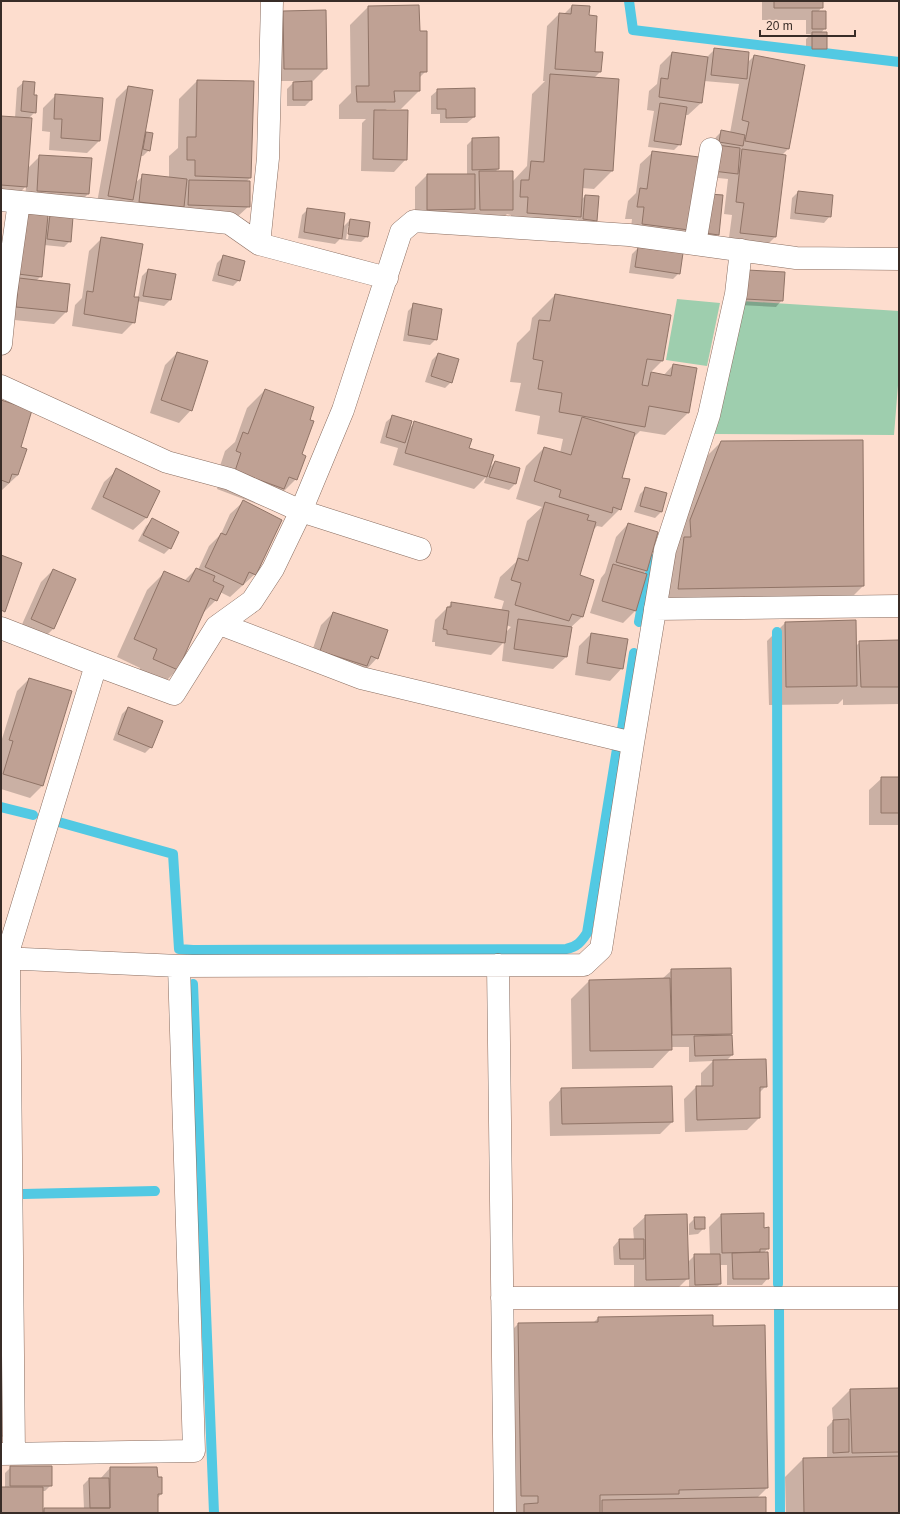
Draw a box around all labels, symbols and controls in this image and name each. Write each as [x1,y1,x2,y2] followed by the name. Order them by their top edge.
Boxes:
[760,12,855,38] scale bar
[766,19,793,33] text: 20 m

